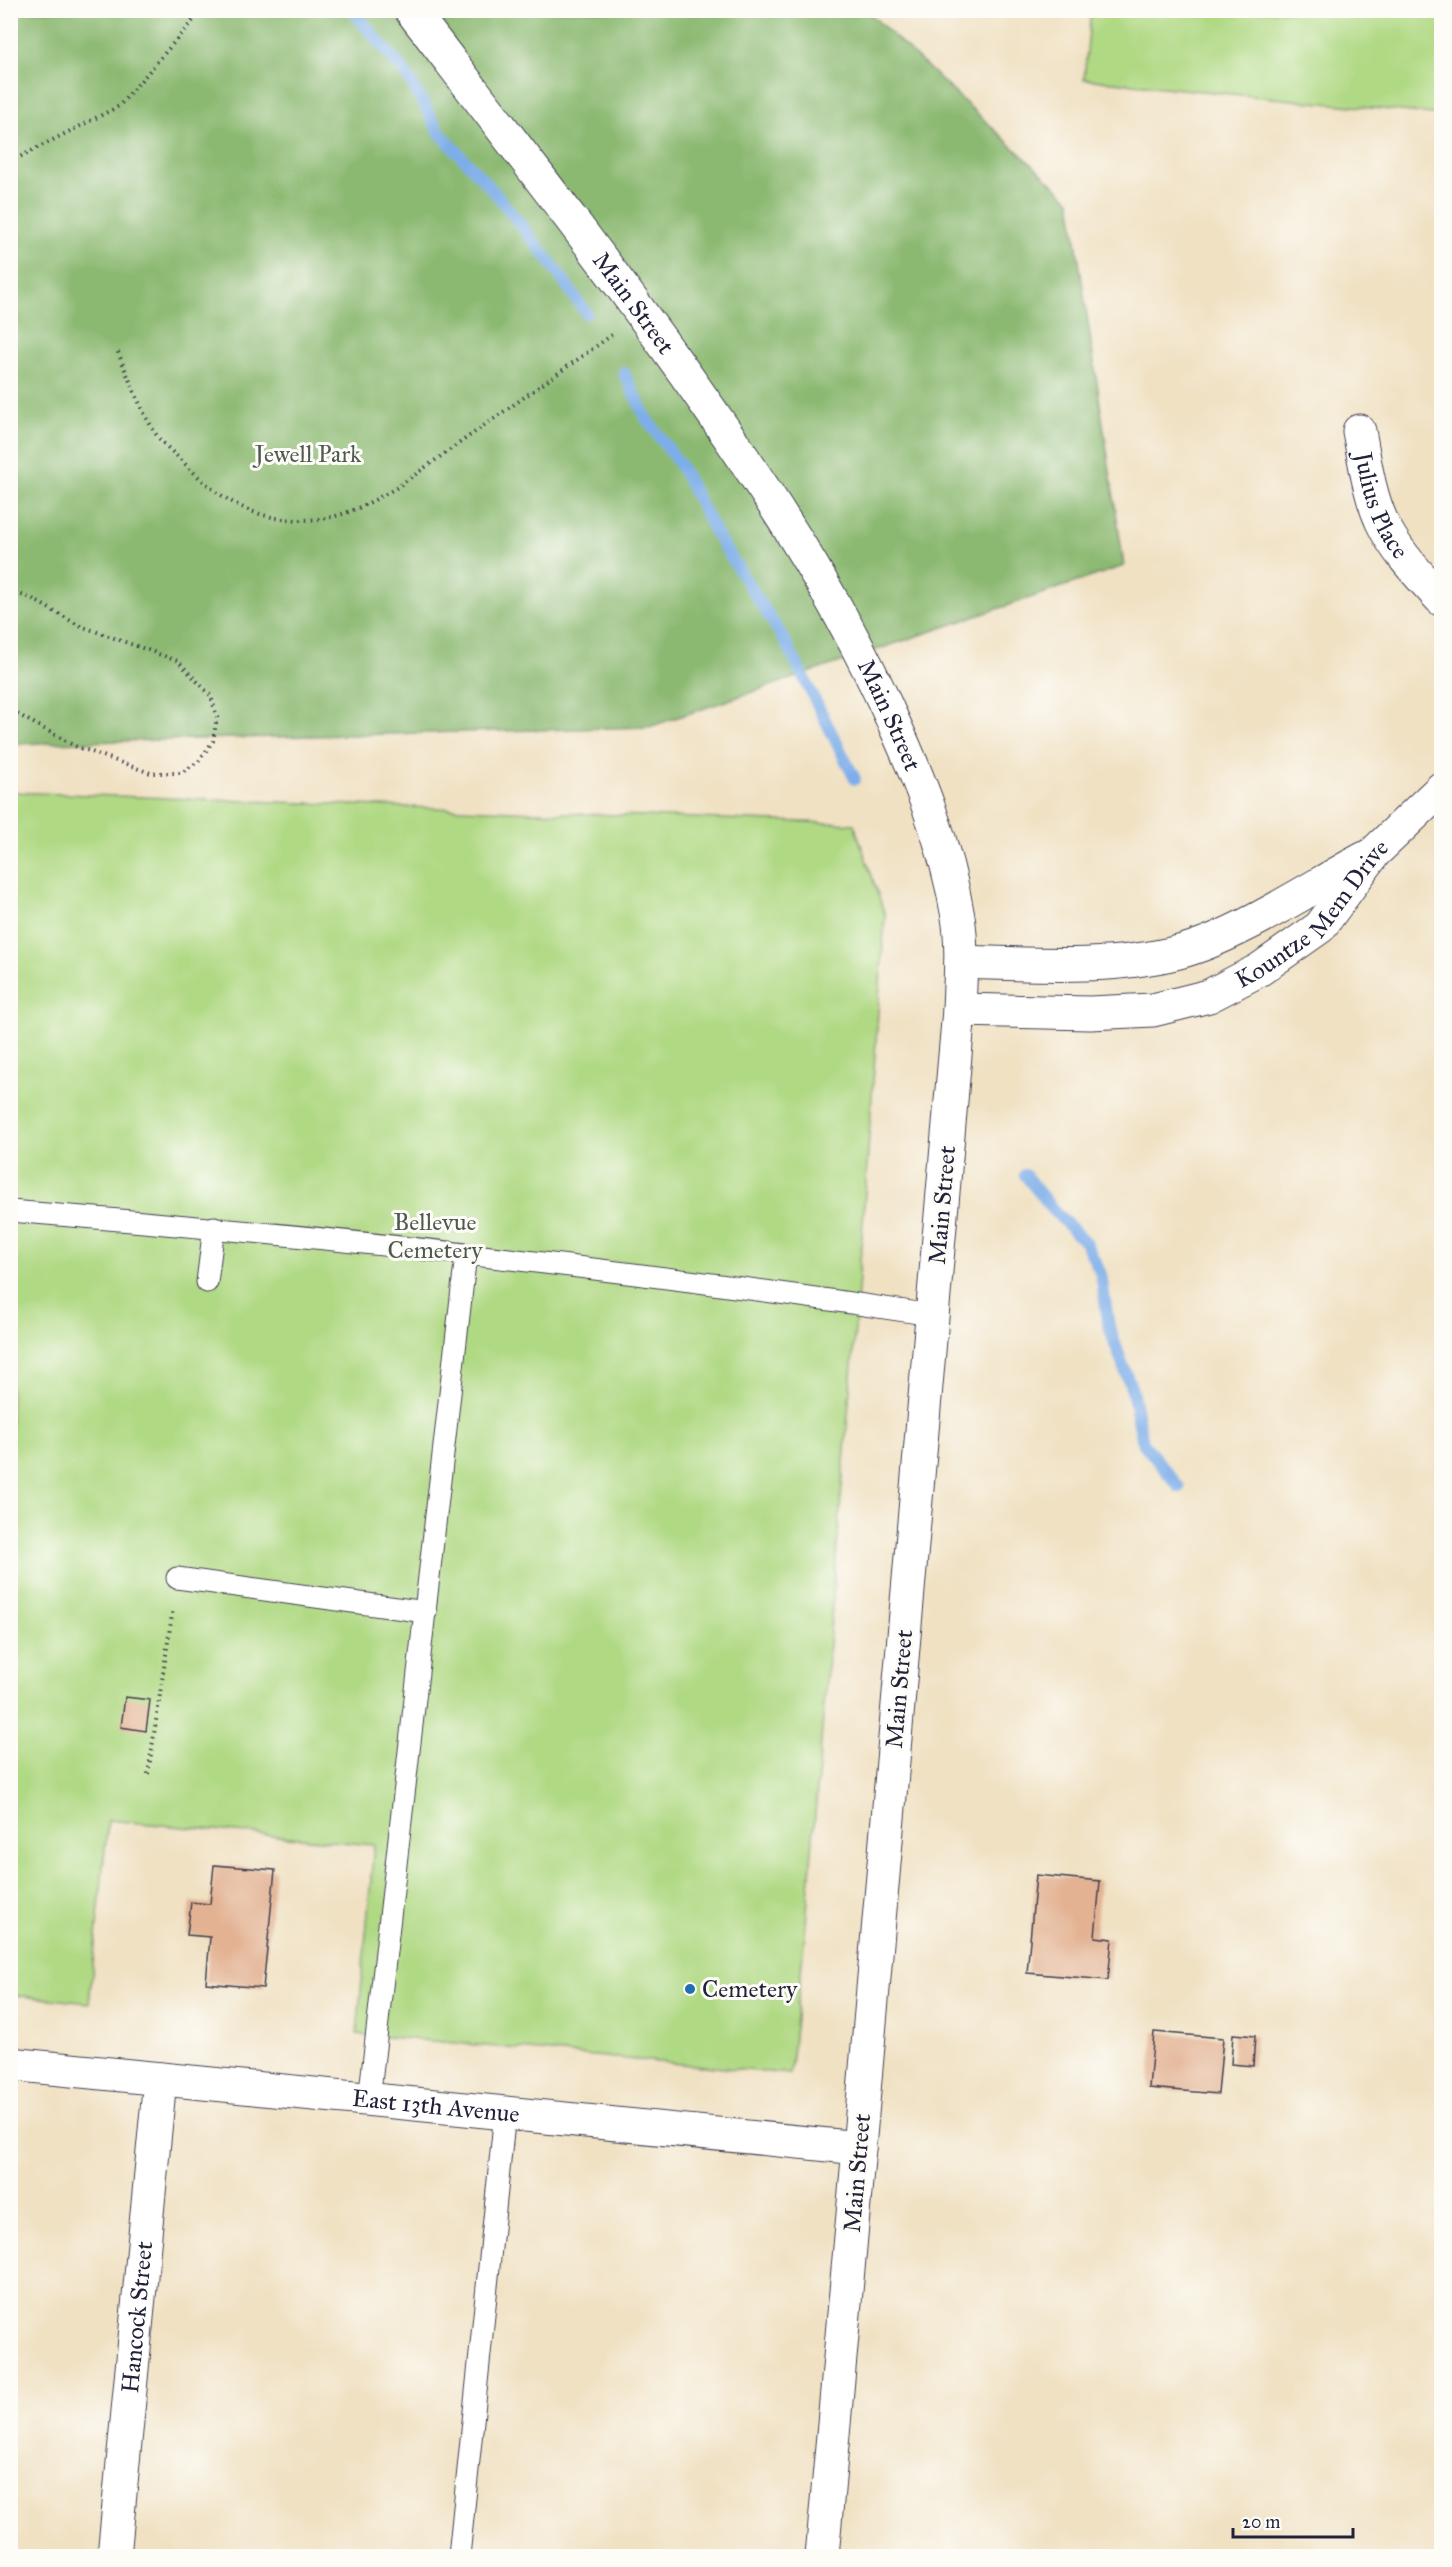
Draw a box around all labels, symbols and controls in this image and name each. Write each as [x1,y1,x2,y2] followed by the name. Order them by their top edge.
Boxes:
[586,246,681,360] street label: Main Street
[252,439,362,469] park label: Jewell Park
[1348,447,1415,565] street label: Julius Place
[851,654,928,776] street label: Main Street
[1230,832,1394,995] street label: Kountze Mem Drive
[922,1144,962,1266] street label: Main Street
[387,1207,483,1265] park label: Bellevue Cemetery
[879,1628,919,1750] street label: Main Street
[702,1974,798,2004] place label: Cemetery
[683,1982,697,1996] marker: Cemetery
[351,2083,521,2129] street label: East 13th Avenue
[837,2112,877,2234] street label: Main Street
[115,2239,159,2394] street label: Hancock Street
[1233,2501,1353,2539] scale bar
[1242,2511,1280,2533] text: 20 m

